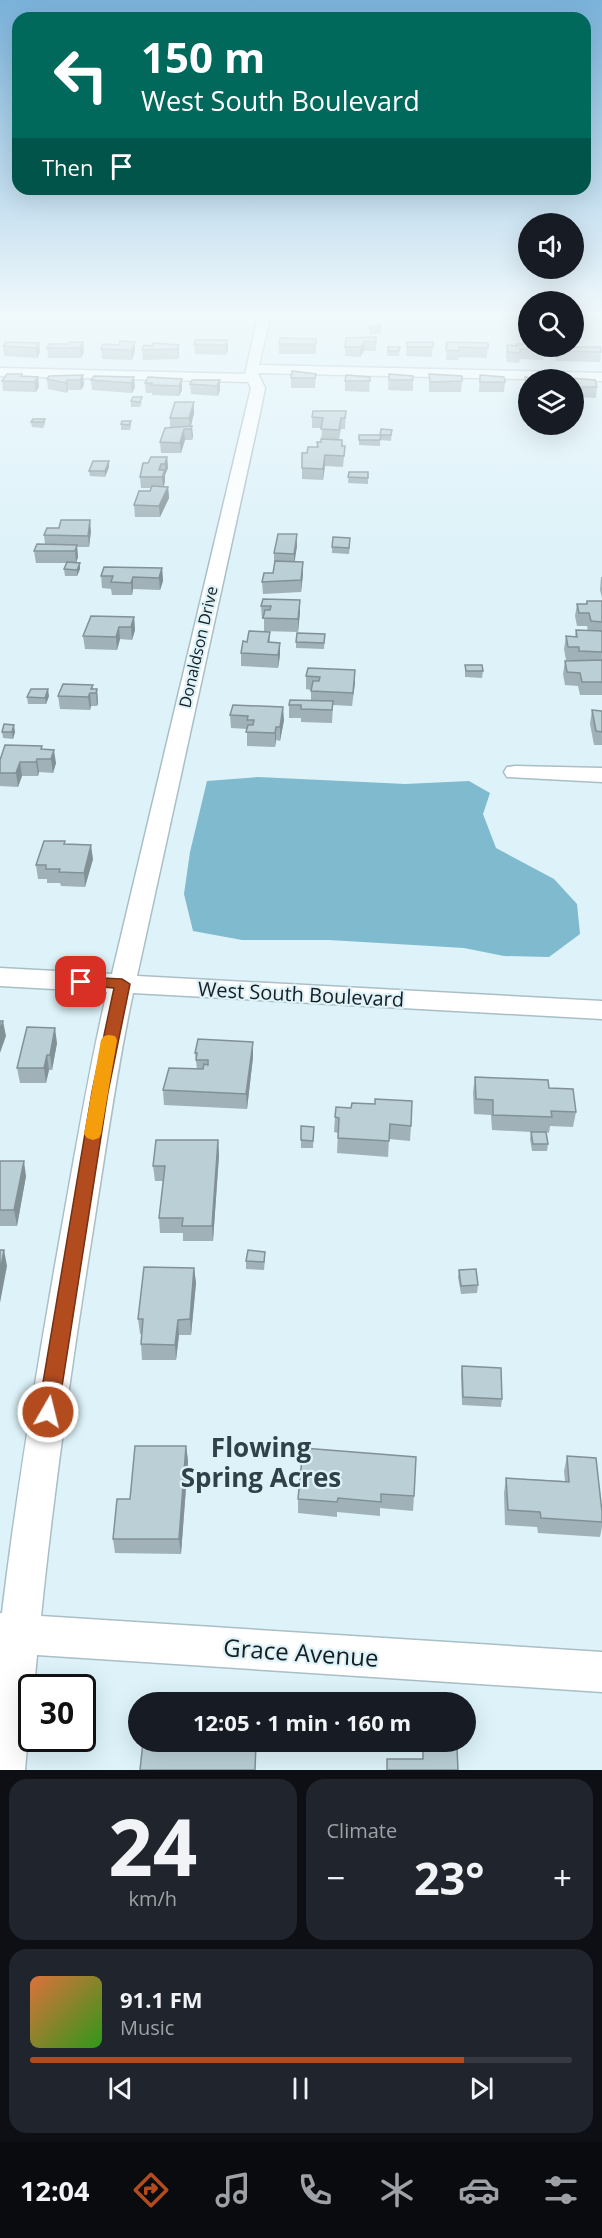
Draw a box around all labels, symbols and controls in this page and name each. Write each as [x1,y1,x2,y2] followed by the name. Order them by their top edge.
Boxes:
[141,28,265,85] text: 150 m
[42,36,120,114] icon: left
[141,82,420,119] text: West South Boulevard
[105,150,138,183] icon: arrive
[42,152,93,182] text: Then
[518,213,584,435] map controls
[518,213,584,279] button: sound
[518,291,584,357] button: search
[518,369,584,435] button: layers
[173,584,223,710] street label: Donaldson Drive
[55,956,106,1007] pin
[64,965,97,998] icon: arrive
[197,975,405,1013] street label: West South Boulevard
[16,1380,80,1444] position arrow
[181,1429,341,1495] district label: Flowing Spring Acres
[222,1630,380,1674] street label: Grace Avenue
[18,1674,96,1752] speed limit sign: 30
[193,1707,411,1737] text: 12:05 · 1 min · 160 m
[108,1793,197,1899] text: 24
[327,1817,397,1844] text: Climate
[414,1847,485,1908] text: 23°
[327,1855,345,1900] text: −
[553,1855,572,1900] text: +
[128,1885,177,1912] text: km/h
[120,1984,203,2014] text: 91.1 FM
[120,2014,174,2041] text: Music
[104,2072,137,2105] icon: previous
[284,2072,317,2105] icon: pause
[465,2072,498,2105] icon: next
[130,2169,172,2211] icon: directions
[212,2169,254,2211] icon: music
[294,2169,336,2211] icon: phone
[376,2169,418,2211] icon: climate
[458,2169,500,2211] icon: car
[540,2169,582,2211] icon: filters
[20,2172,89,2209] text: 12:04

